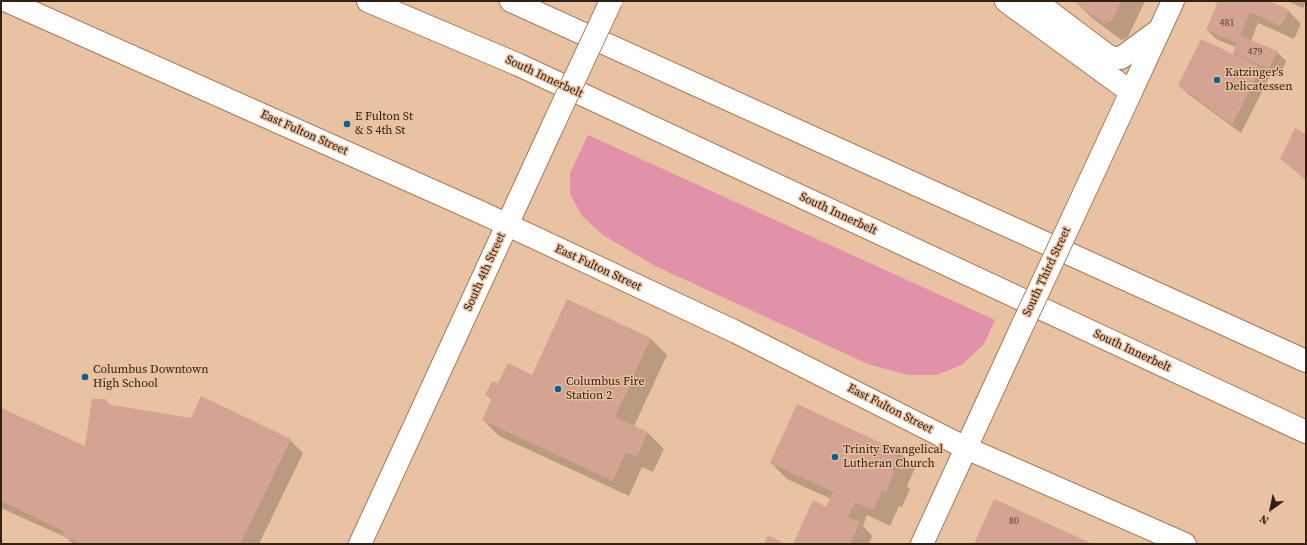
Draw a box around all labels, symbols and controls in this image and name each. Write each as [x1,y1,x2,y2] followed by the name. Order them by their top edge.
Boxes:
[1220,17,1234,29] house number: 481
[1248,46,1262,58] house number: 479
[503,53,585,101] street label: South Innerbelt
[1225,66,1292,94] place label: Katzinger's Delicatessen
[1212,75,1222,85] marker: Katzinger's Delicatessen
[258,107,350,159] street label: East Fulton Street
[355,110,413,138] place label: E Fulton St & S 4th St
[342,119,352,129] marker: E Fulton St & S 4th St
[797,190,879,238] street label: South Innerbelt
[1020,225,1074,319] street label: South Third Street
[461,230,509,314] street label: South 4th Street
[552,242,644,294] street label: East Fulton Street
[1091,327,1173,375] street label: South Innerbelt
[93,363,209,391] place label: Columbus Downtown High School
[80,372,90,382] marker: Columbus Downtown High School
[566,375,645,403] place label: Columbus Fire Station 2
[845,381,935,437] street label: East Fulton Street
[553,384,563,394] marker: Columbus Fire Station 2
[843,443,943,471] place label: Trinity Evangelical Lutheran Church
[830,452,840,462] marker: Trinity Evangelical Lutheran Church
[1251,489,1291,529] north arrow
[1257,511,1272,528] text: N
[1009,515,1019,527] house number: 80

